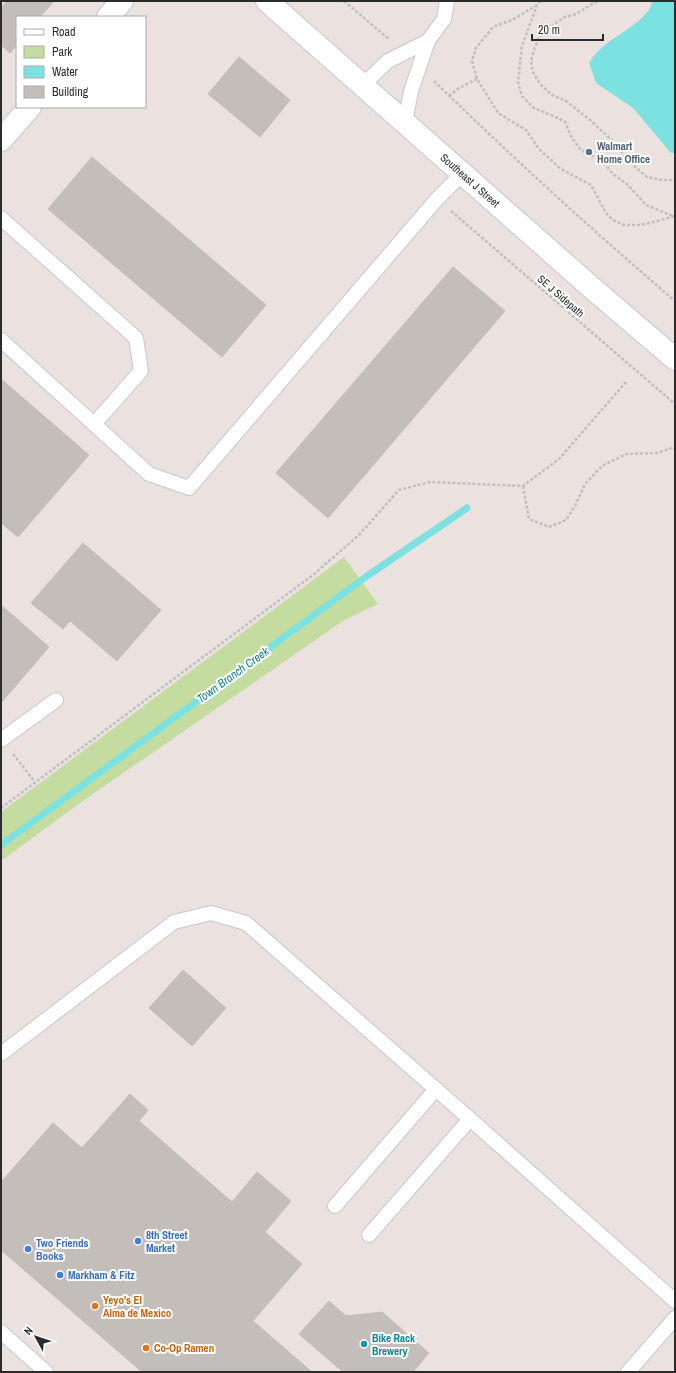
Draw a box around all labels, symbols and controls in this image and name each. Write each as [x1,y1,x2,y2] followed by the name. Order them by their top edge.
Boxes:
[16,16,146,108] legend
[532,16,603,42] scale bar
[538,22,560,38] text: 20 m
[52,24,76,40] text: Road
[52,44,72,60] text: Park
[52,64,79,80] text: Water
[52,84,89,100] text: Building
[597,139,650,166] place label: Walmart Home Office
[584,147,594,157] marker: Walmart Home Office
[438,151,503,211] street label: Southeast J Street
[535,272,587,320] street label: SE J Sidepath
[194,643,273,707] water label: Town Branch Creek
[146,1228,188,1255] place label: 8th Street Market
[36,1236,88,1263] place label: Two Friends Books
[133,1236,143,1246] marker: 8th Street Market
[23,1244,33,1254] marker: Two Friends Books
[68,1268,135,1282] place label: Markham & Fitz
[55,1270,65,1280] marker: Markham & Fitz
[103,1293,172,1320] place label: Yeyo's El Alma de Mexico
[90,1301,100,1311] marker: Yeyo's El Alma de Mexico
[16,1317,56,1357] north arrow
[21,1324,36,1338] text: N
[372,1331,416,1358] place label: Bike Rack Brewery
[359,1339,369,1349] marker: Bike Rack Brewery
[154,1341,214,1355] place label: Co-Op Ramen
[141,1343,151,1353] marker: Co-Op Ramen

